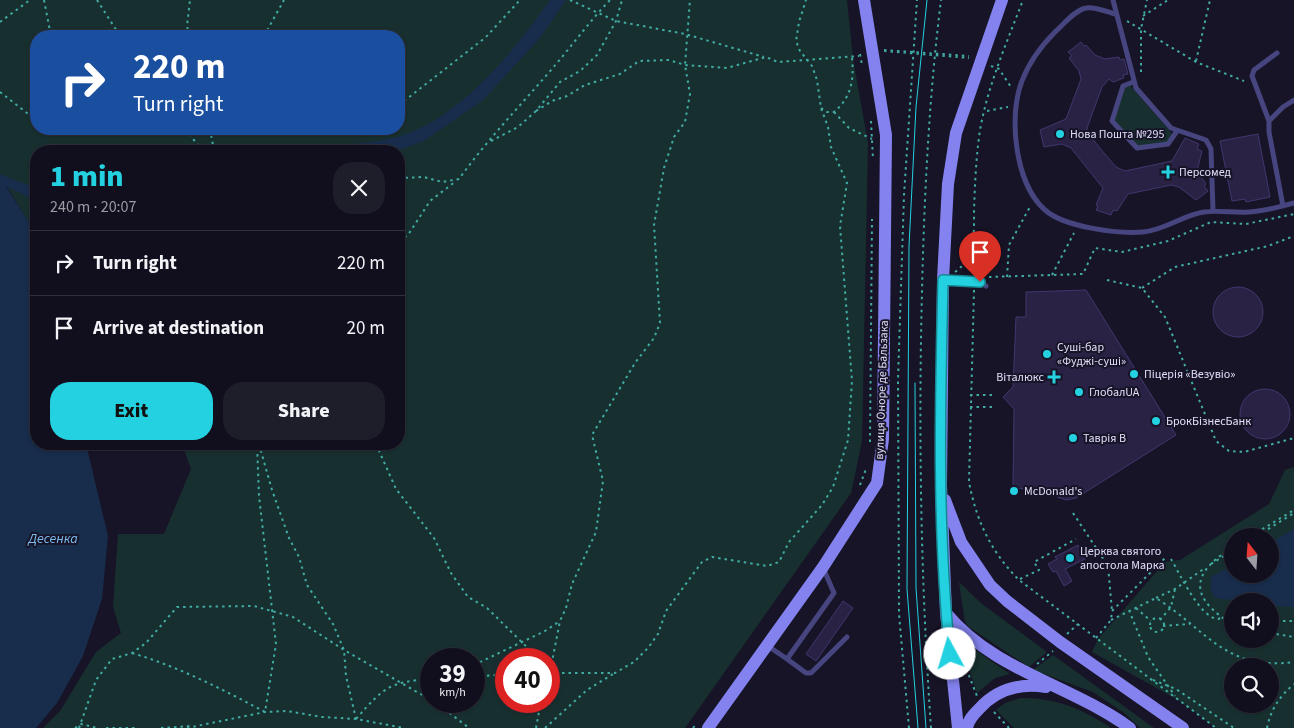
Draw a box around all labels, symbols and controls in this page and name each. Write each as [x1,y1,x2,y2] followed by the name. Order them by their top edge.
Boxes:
[133,42,225,92] text: 220 m
[50,50,115,115] icon: right
[133,88,223,120] text: Turn right
[1070,126,1164,143] place label: Нова Пошта №295
[1054,128,1066,140] marker: Нова Пошта №295
[50,155,124,198] text: 1 min
[333,162,385,214] button: close
[1179,164,1232,181] place label: Персомед
[1161,165,1175,179] marker: Персомед
[50,196,137,218] text: 240 m · 20:07
[959,231,1001,282] pin
[966,238,994,266] icon: arrive
[50,249,78,277] icon: right
[93,250,177,277] text: Turn right
[337,250,385,277] text: 220 m
[50,314,78,342] icon: arrive
[93,315,264,342] text: Arrive at destination
[347,315,385,342] text: 20 m
[871,320,893,460] street label: вулиця Оноре де Бальзака
[1057,339,1126,370] place label: Суші-бар «Фуджі-суші»
[1041,348,1053,360] marker: Суші-бар «Фуджі-суші»
[1144,366,1235,383] place label: Піцерія «Везувіо»
[1128,368,1140,380] marker: Піцерія «Везувіо»
[996,369,1045,386] place label: Віталюкс
[1048,371,1060,383] marker: Віталюкс
[50,382,213,440] button: Exit
[223,382,385,440] button: Share
[1089,384,1140,401] place label: ГлобалUA
[1073,386,1085,398] marker: ГлобалUA
[1166,413,1251,430] place label: БрокБізнесБанк
[1150,415,1162,427] marker: БрокБізнесБанк
[1083,430,1126,447] place label: Таврія В
[1067,432,1079,444] marker: Таврія В
[1024,483,1082,500] place label: McDonald's
[1008,485,1020,497] marker: McDonald's
[1224,528,1279,582] north arrow
[1224,528,1279,713] map controls
[27,529,78,549] water label: Десенка
[1080,543,1165,574] place label: Церква святого апостола Марка
[1064,552,1076,564] marker: Церква святого апостола Марка
[1224,593,1279,648] button: sound
[923,627,975,679] position arrow
[495,648,560,713] speed limit sign: 40
[439,656,466,692] text: 39
[1224,658,1279,713] button: search
[439,684,466,701] text: km/h

